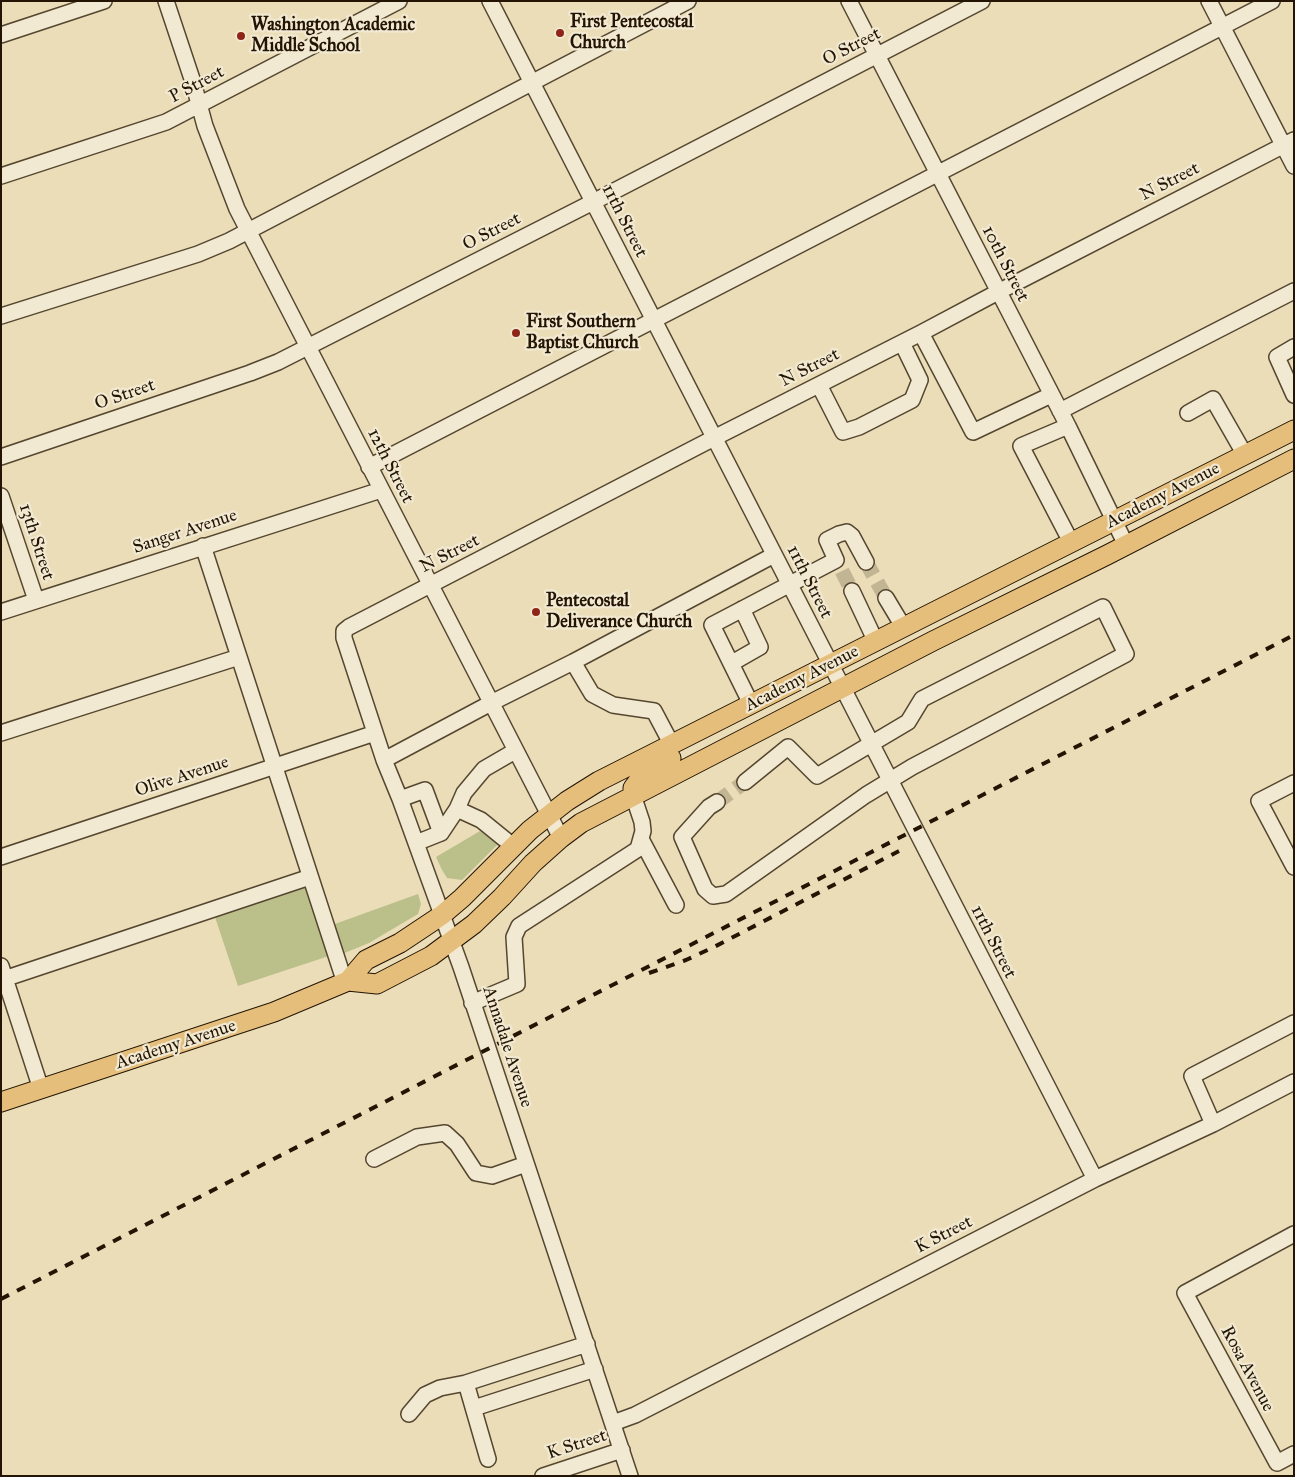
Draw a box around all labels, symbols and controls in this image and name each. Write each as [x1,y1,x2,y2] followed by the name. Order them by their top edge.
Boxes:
[570,12,693,54] place label: First Pentecostal Church
[251,15,415,58] place label: Washington Academic Middle School
[819,23,885,71] street label: O Street
[554,27,566,39] marker: First Pentecostal Church
[235,30,247,42] marker: Washington Academic Middle School
[166,62,228,108] street label: P Street
[1137,158,1203,206] street label: N Street
[596,181,652,261] street label: 11th Street
[459,208,525,256] street label: O Street
[977,222,1033,306] street label: 10th Street
[526,312,639,354] place label: First Southern Baptist Church
[510,327,522,339] marker: First Southern Baptist Church
[777,344,843,392] street label: N Street
[92,375,158,415] street label: O Street
[362,425,418,507] street label: 12th Street
[1102,458,1224,534] street label: Academy Avenue
[13,501,59,583] street label: 13th Street
[130,505,240,559] street label: Sanger Avenue
[417,530,483,578] street label: N Street
[781,542,837,622] street label: 11th Street
[546,591,692,634] place label: Pentecostal Deliverance Church
[530,606,542,618] marker: Pentecostal Deliverance Church
[741,641,863,717] street label: Academy Avenue
[132,752,232,802] street label: Olive Avenue
[965,902,1021,982] street label: 11th Street
[477,984,537,1110] street label: Annadale Avenue
[113,1015,239,1075] street label: Academy Avenue
[912,1211,976,1259] street label: K Street
[1215,1323,1279,1415] street label: Rosa Avenue
[544,1425,610,1465] street label: K Street

